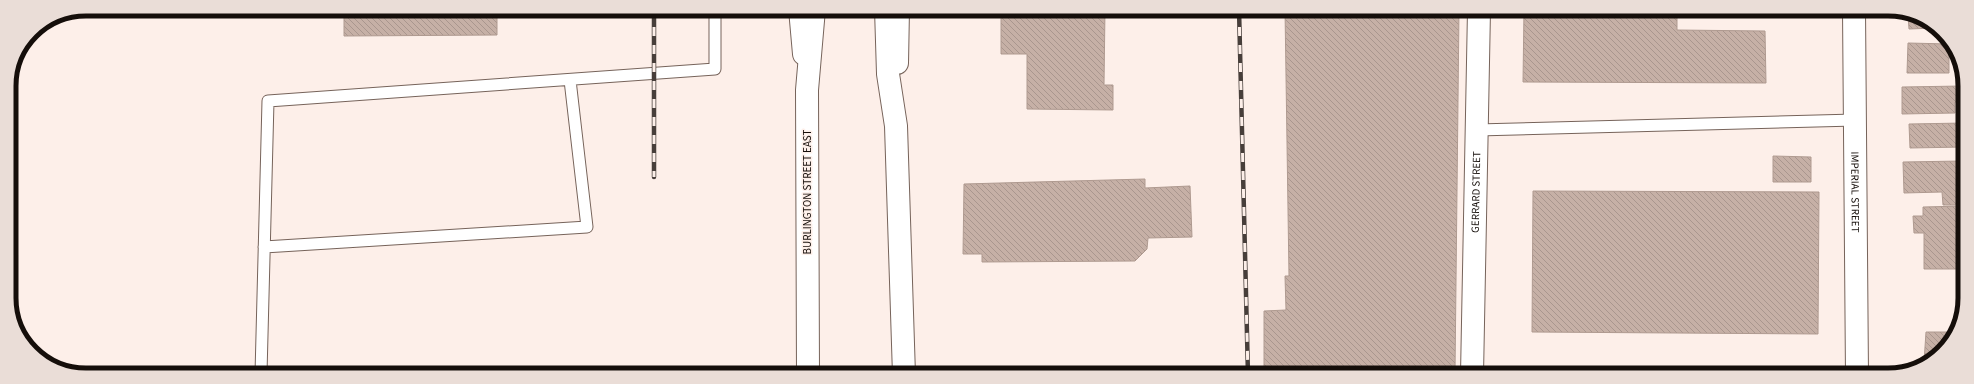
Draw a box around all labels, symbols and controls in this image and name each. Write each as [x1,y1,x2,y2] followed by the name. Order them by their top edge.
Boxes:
[800,129,815,254] street label: BURLINGTON STREET EAST
[1467,151,1484,233] street label: GERRARD STREET
[1848,151,1863,233] street label: IMPERIAL STREET

